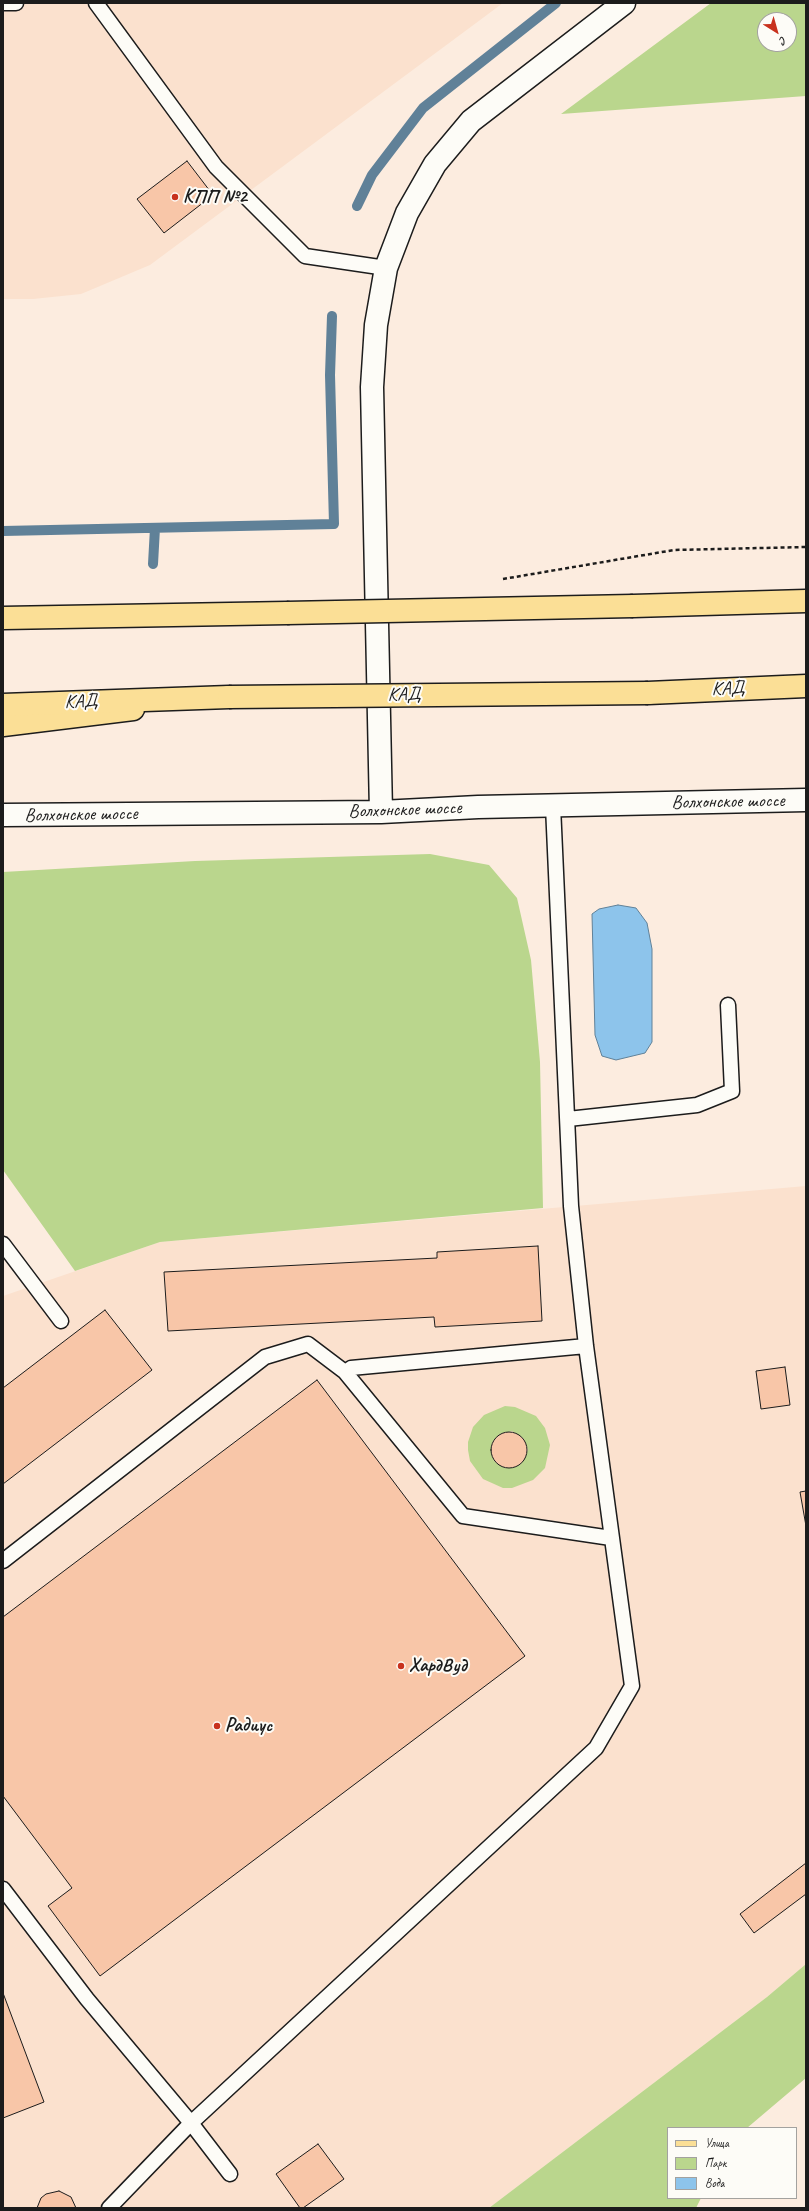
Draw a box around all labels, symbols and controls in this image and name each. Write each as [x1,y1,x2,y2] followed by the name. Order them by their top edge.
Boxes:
[757,12,797,52] north arrow
[777,34,790,48] text: С
[183,186,247,208] place label: КПП №2
[170,192,180,202] marker: КПП №2
[711,677,745,701] street label: КАД
[387,683,421,707] street label: КАД
[64,690,98,714] street label: КАД
[671,790,785,814] street label: Волхонское шоссе
[348,797,462,823] street label: Волхонское шоссе
[24,803,138,827] street label: Волхонское шоссе
[409,1655,467,1677] place label: ХардВуд
[396,1661,406,1671] marker: ХардВуд
[225,1715,272,1737] place label: Радиус
[212,1721,222,1731] marker: Радиус
[667,2127,797,2199] legend
[705,2135,729,2151] text: Улица
[705,2155,726,2171] text: Парк
[705,2175,724,2191] text: Вода

